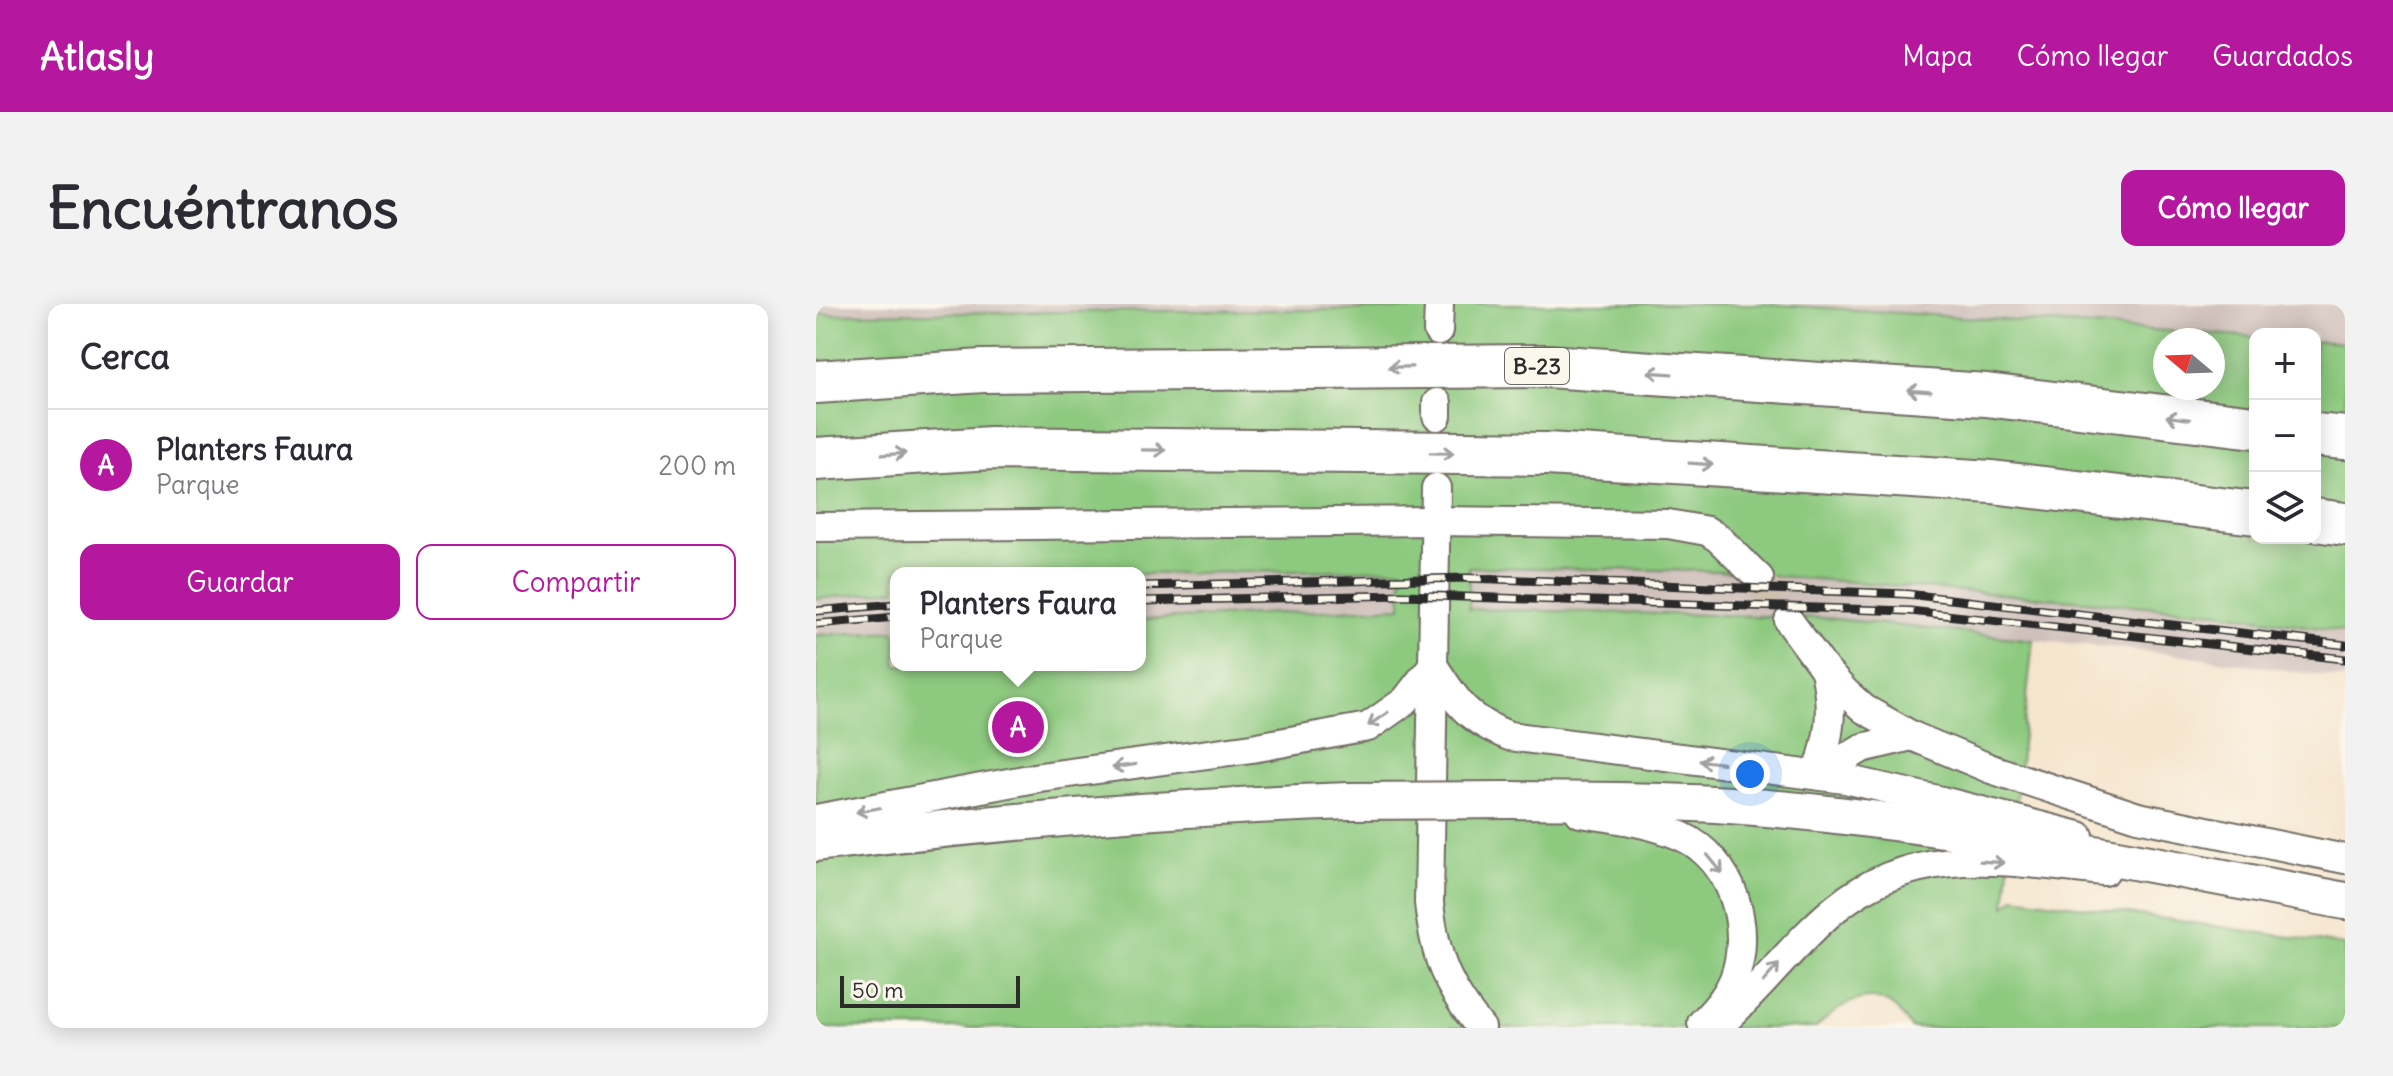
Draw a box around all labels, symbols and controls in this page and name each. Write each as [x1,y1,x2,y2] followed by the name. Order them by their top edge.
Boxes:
[40,33,154,80] text: Atlasly
[1902,38,1973,74] text: Mapa
[2017,38,2168,74] text: Cómo llegar
[2212,38,2353,74] text: Guardados
[2121,170,2345,246] button: Cómo llegar
[48,173,399,243] text: Encuéntranos
[2153,328,2225,400] north arrow
[2249,328,2321,544] map controls
[2249,328,2321,400] button: +
[80,335,170,378] text: Cerca
[1505,348,1569,384] road number: B-23
[1387,360,1414,375] one-way arrow
[1647,366,1674,381] one-way arrow
[1906,383,1933,398] one-way arrow
[2249,400,2321,472] button: −
[2165,410,2191,425] one-way arrow
[156,430,353,468] text: Planters Faura
[1140,442,1167,458] one-way arrow
[1428,445,1455,460] one-way arrow
[880,446,907,461] one-way arrow
[98,449,114,482] text: A
[659,449,736,482] text: 200 m
[1687,456,1714,471] one-way arrow
[156,468,240,501] text: Parque
[2249,472,2321,544] button: layers
[80,544,400,620] button: Guardar
[416,544,736,620] button: Compartir
[890,567,1146,671] popup
[919,584,1117,622] text: Planters Faura
[919,622,1003,655] text: Parque
[992,697,1044,757] pin: A
[1368,711,1390,727] one-way arrow
[1699,754,1724,769] one-way arrow
[1730,754,1770,794] your location
[1112,759,1137,774] one-way arrow
[856,803,881,818] one-way arrow
[1706,854,1724,874] one-way arrow
[1978,854,2005,869] one-way arrow
[1762,964,1780,984] one-way arrow
[840,972,1020,1008] scale bar
[852,976,904,1004] text: 50 m

